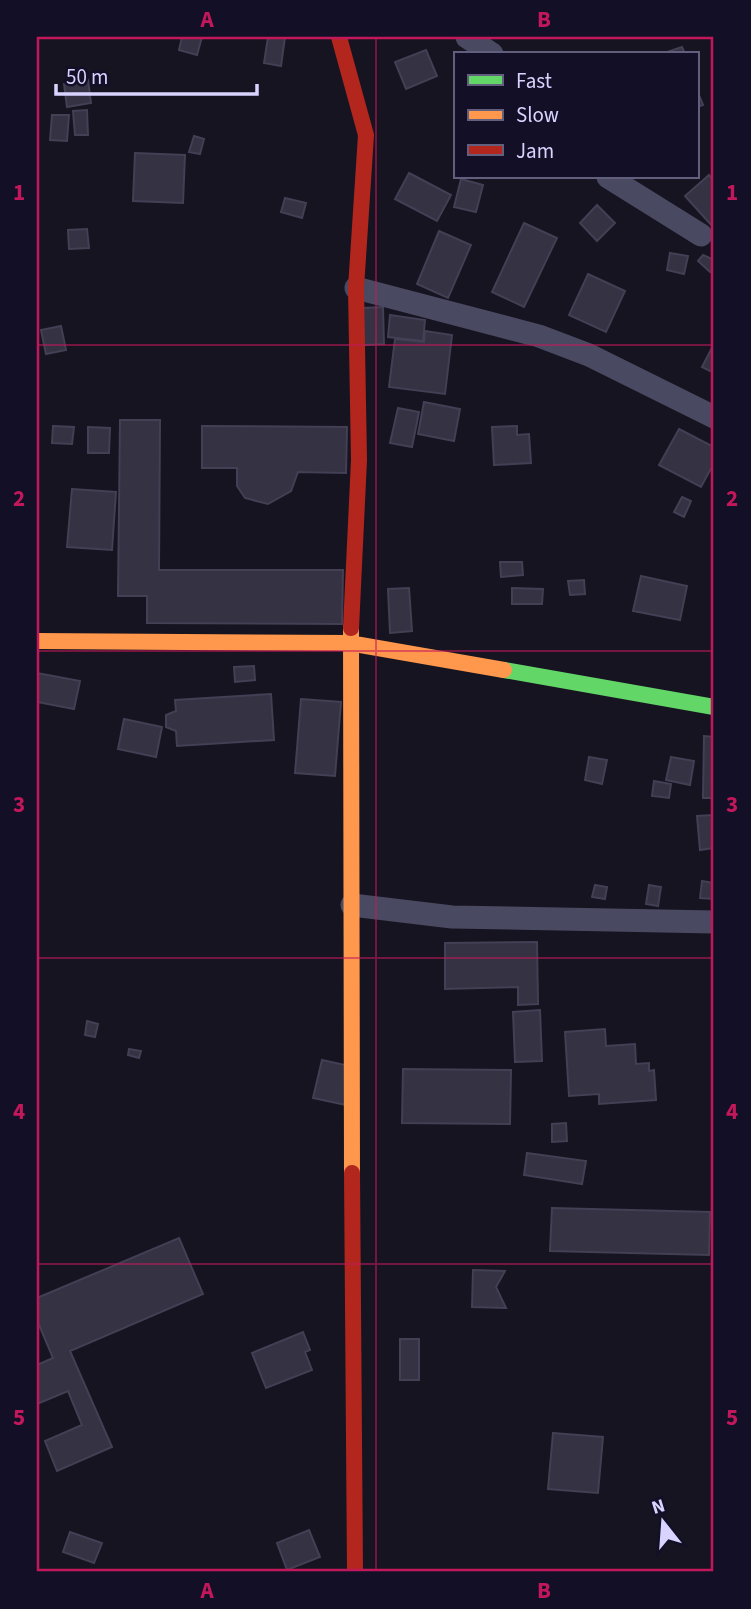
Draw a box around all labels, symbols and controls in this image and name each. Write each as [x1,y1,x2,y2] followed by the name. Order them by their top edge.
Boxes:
[199,3,214,36] text: A
[537,3,551,36] text: B
[56,52,257,96] scale bar
[454,52,698,178] legend
[66,62,108,92] text: 50 m
[516,66,552,96] text: Fast
[516,100,559,130] text: Slow
[516,136,554,166] text: Jam
[13,176,25,209] text: 1
[726,176,738,209] text: 1
[13,482,25,515] text: 2
[726,482,738,515] text: 2
[13,788,25,821] text: 3
[726,788,738,821] text: 3
[13,1095,25,1128] text: 4
[726,1095,738,1128] text: 4
[13,1401,25,1434] text: 5
[726,1401,738,1434] text: 5
[628,1486,698,1556] north arrow
[648,1492,668,1522] text: N
[199,1574,214,1607] text: A
[537,1574,551,1607] text: B

